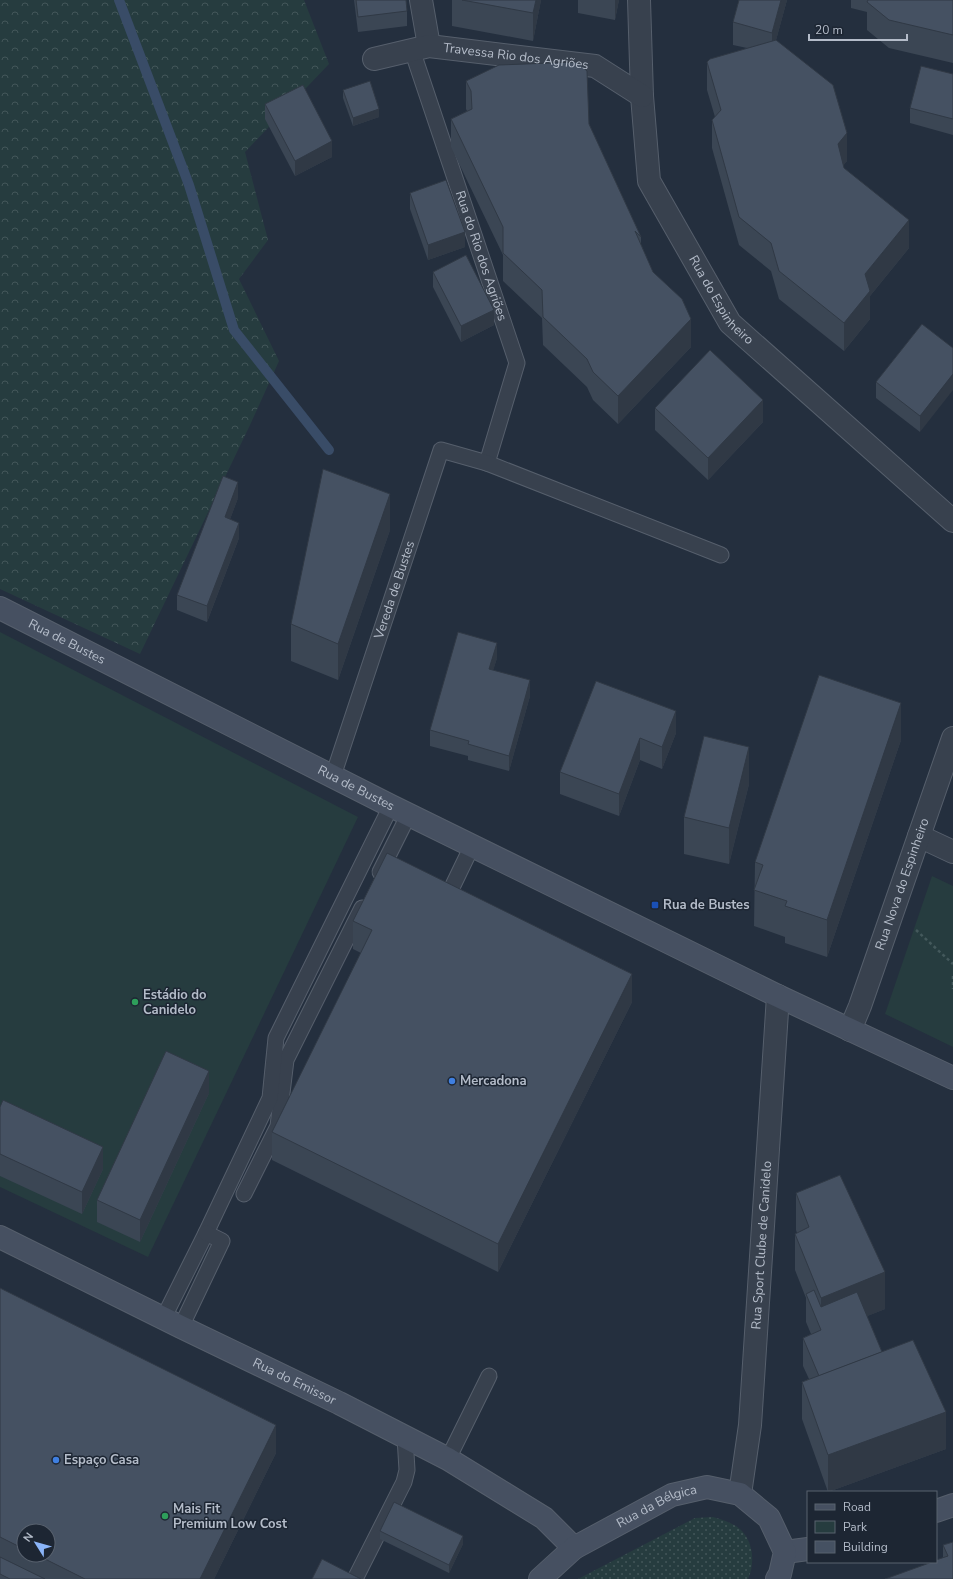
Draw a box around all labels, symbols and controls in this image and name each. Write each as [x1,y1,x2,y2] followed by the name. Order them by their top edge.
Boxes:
[809,16,907,42] scale bar
[815,22,843,38] text: 20 m
[442,39,590,74] street label: Travessa Rio dos Agriões
[451,188,511,323] street label: Rua do Rio dos Agriões
[684,252,758,349] street label: Rua do Espinheiro
[370,539,419,642] street label: Vereda de Bustes
[25,615,108,669] street label: Rua de Bustes
[314,761,398,815] street label: Rua de Bustes
[871,816,934,953] street label: Rua Nova do Espinheiro
[663,896,750,914] place label: Rua de Bustes
[650,900,660,910] marker: Rua de Bustes
[143,986,206,1019] place label: Estádio do Canidelo
[130,997,140,1007] marker: Estádio do Canidelo
[460,1072,527,1090] place label: Mercadona
[447,1076,457,1086] marker: Mercadona
[747,1160,776,1330] street label: Rua Sport Clube de Canidelo
[250,1354,339,1409] street label: Rua do Emissor
[64,1451,139,1469] place label: Espaço Casa
[51,1455,61,1465] marker: Espaço Casa
[613,1481,698,1532] street label: Rua da Bélgica
[807,1491,937,1563] legend
[843,1499,871,1515] text: Road
[173,1500,288,1533] place label: Mais Fit Premium Low Cost
[160,1511,170,1521] marker: Mais Fit Premium Low Cost
[843,1519,868,1535] text: Park
[16,1523,56,1563] north arrow
[20,1529,37,1545] text: N
[843,1539,888,1555] text: Building

